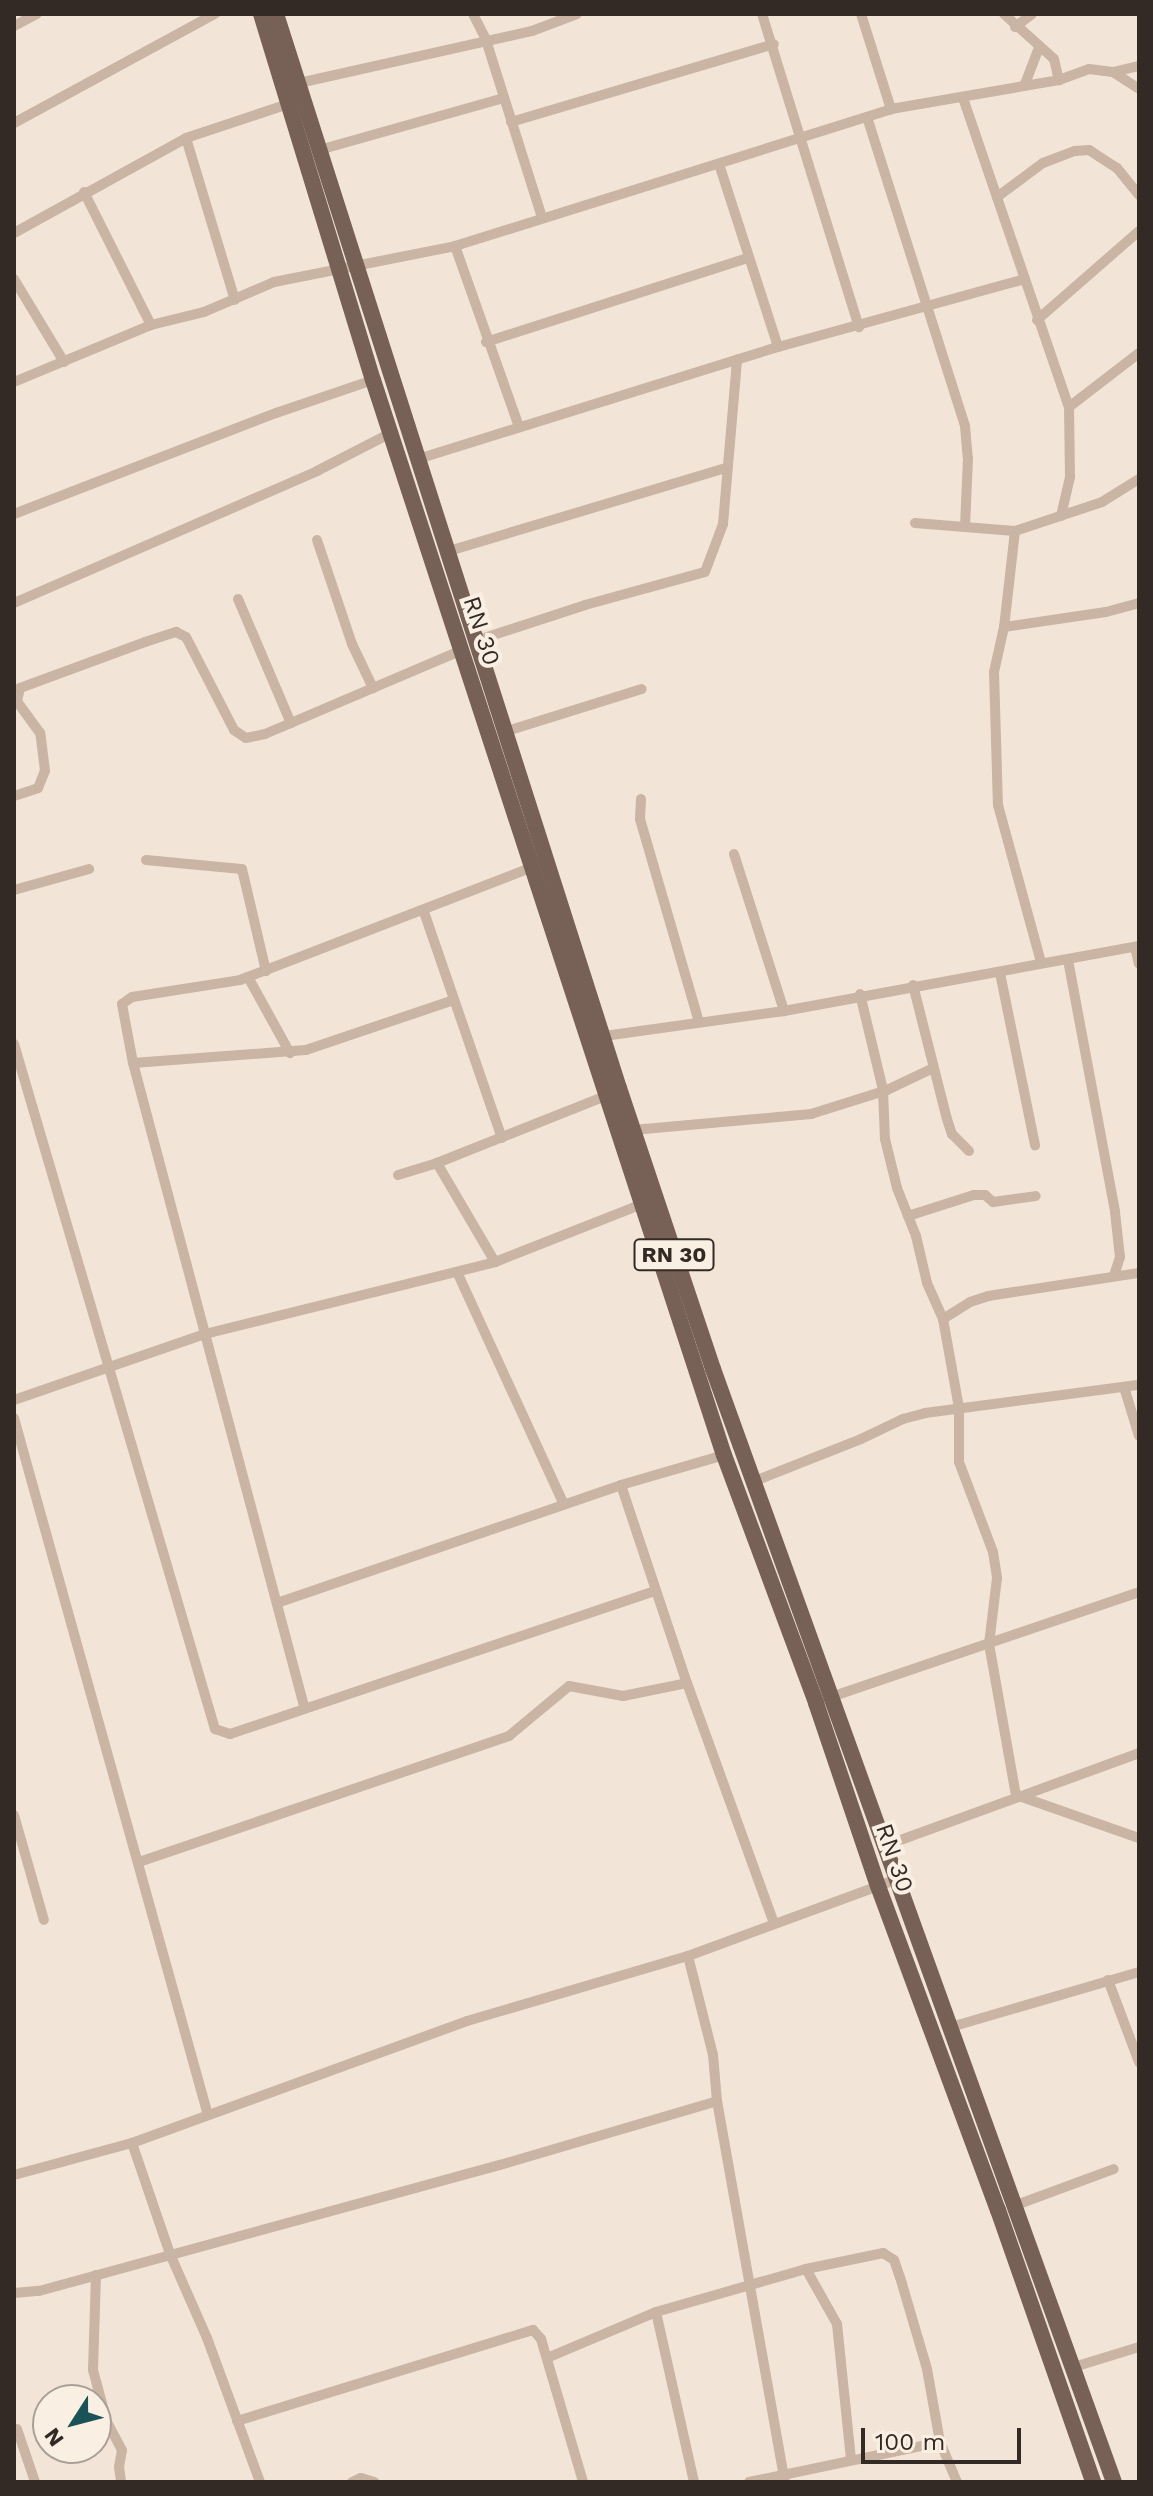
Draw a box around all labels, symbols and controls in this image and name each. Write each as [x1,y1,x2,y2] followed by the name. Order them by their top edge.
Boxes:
[456,593,506,669] street label: RN 30
[632,1237,716,1273] road number: RN 30
[869,1820,919,1896] street label: RN 30
[32,2384,112,2464] north arrow
[865,2412,1025,2462] scale bar
[39,2423,69,2451] text: N
[875,2428,945,2456] text: 100 m

